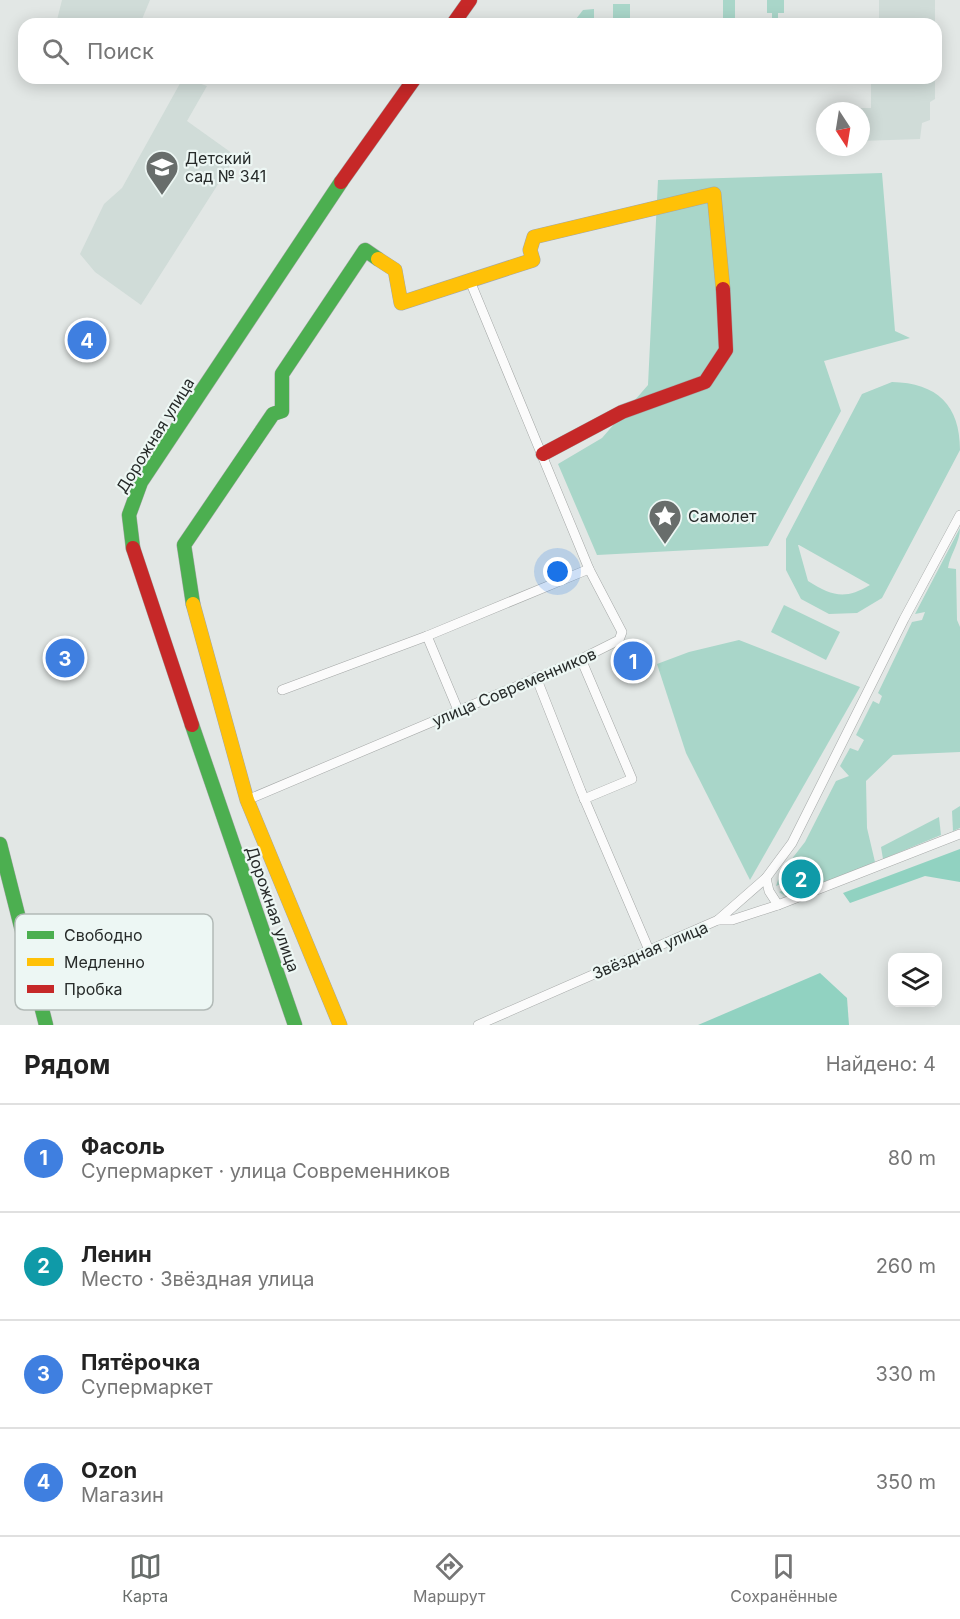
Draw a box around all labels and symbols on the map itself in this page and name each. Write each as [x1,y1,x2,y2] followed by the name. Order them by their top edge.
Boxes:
[816,102,870,156] north arrow
[185,148,266,186] place label: Детский сад № 341
[144,149,180,196] school or university icon: Детский сад № 341
[68,318,106,362] pin: 4
[112,374,198,496] street label: Дорожная улица
[647,498,683,545] place icon: Самолет
[688,506,757,526] place label: Самолет
[543,557,572,586] your location
[46,636,84,680] pin: 3
[614,638,652,684] pin: 1
[429,643,599,731] street label: улица Современников
[242,843,304,975] street label: Дорожная улица
[782,856,820,902] pin: 2
[15,914,213,1010] legend
[589,917,711,983] street label: Звёздная улица
[64,925,143,945] text: Свободно
[64,952,145,972] text: Медленно
[64,979,122,999] text: Пробка

